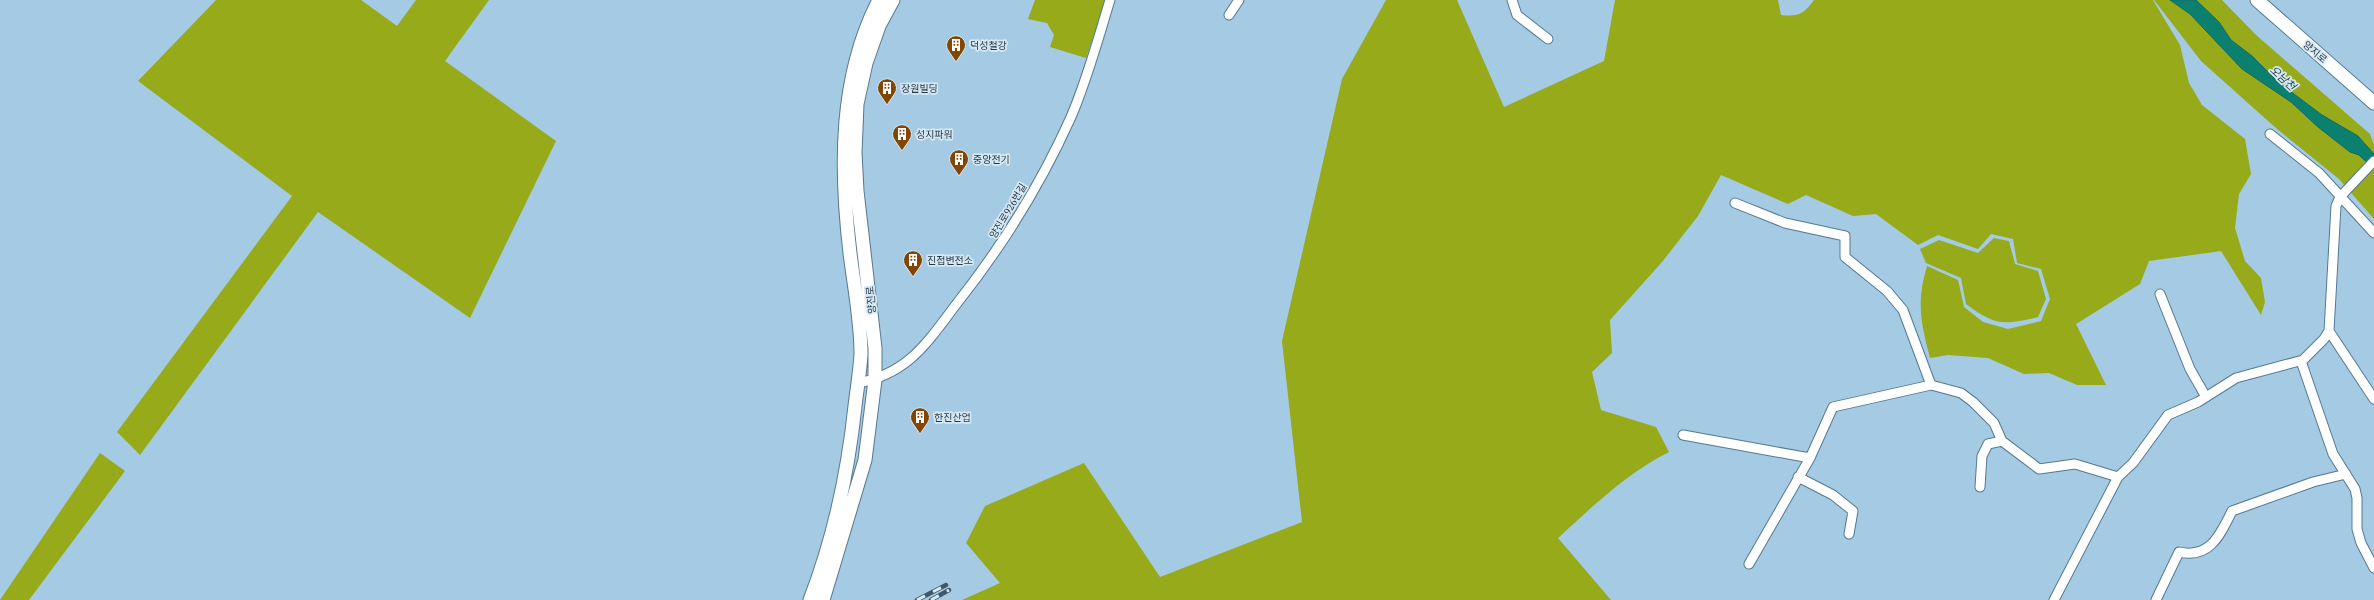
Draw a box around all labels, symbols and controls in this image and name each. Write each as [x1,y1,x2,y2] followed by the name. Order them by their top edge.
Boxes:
[945,34,967,62] building icon: 덕성철강
[2300,38,2330,66] street label: 양지로
[970,39,1007,52] place label: 덕성철강
[2267,63,2300,95] water label: 오남천
[876,77,898,105] building icon: 장원빌딩
[901,82,938,95] place label: 장원빌딩
[891,123,913,151] building icon: 성지파워
[916,128,953,141] place label: 성지파워
[948,148,970,176] building icon: 중앙전기
[973,153,1010,166] place label: 중앙전기
[986,181,1030,241] street label: 양진로926번길
[902,249,924,277] building icon: 진접변전소
[927,254,973,267] place label: 진접변전소
[863,286,879,314] street label: 양진로
[909,406,931,434] building icon: 한진산업
[934,411,971,424] place label: 한진산업

